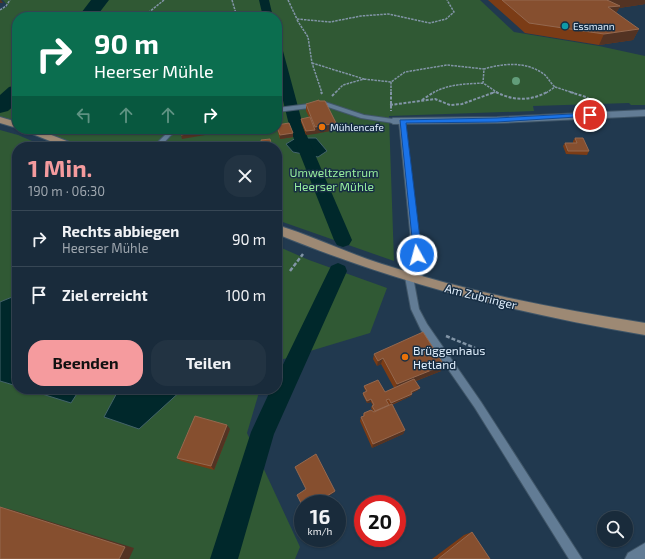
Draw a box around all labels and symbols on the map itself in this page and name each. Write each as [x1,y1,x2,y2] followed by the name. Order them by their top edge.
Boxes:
[573,20,615,32] place label: Essmann
[560,21,570,31] marker: Essmann
[573,98,607,132] pin
[330,121,384,133] place label: Mühlencafe
[317,122,327,132] marker: Mühlencafe
[289,165,379,193] park label: Umweltzentrum Heerser Mühle
[396,234,438,276] position arrow
[444,280,519,312] street label: Am Zubringer
[413,343,485,371] place label: Brüggenhaus Hetland
[400,352,410,362] marker: Brüggenhaus Hetland
[354,495,406,547] speed limit sign: 20

